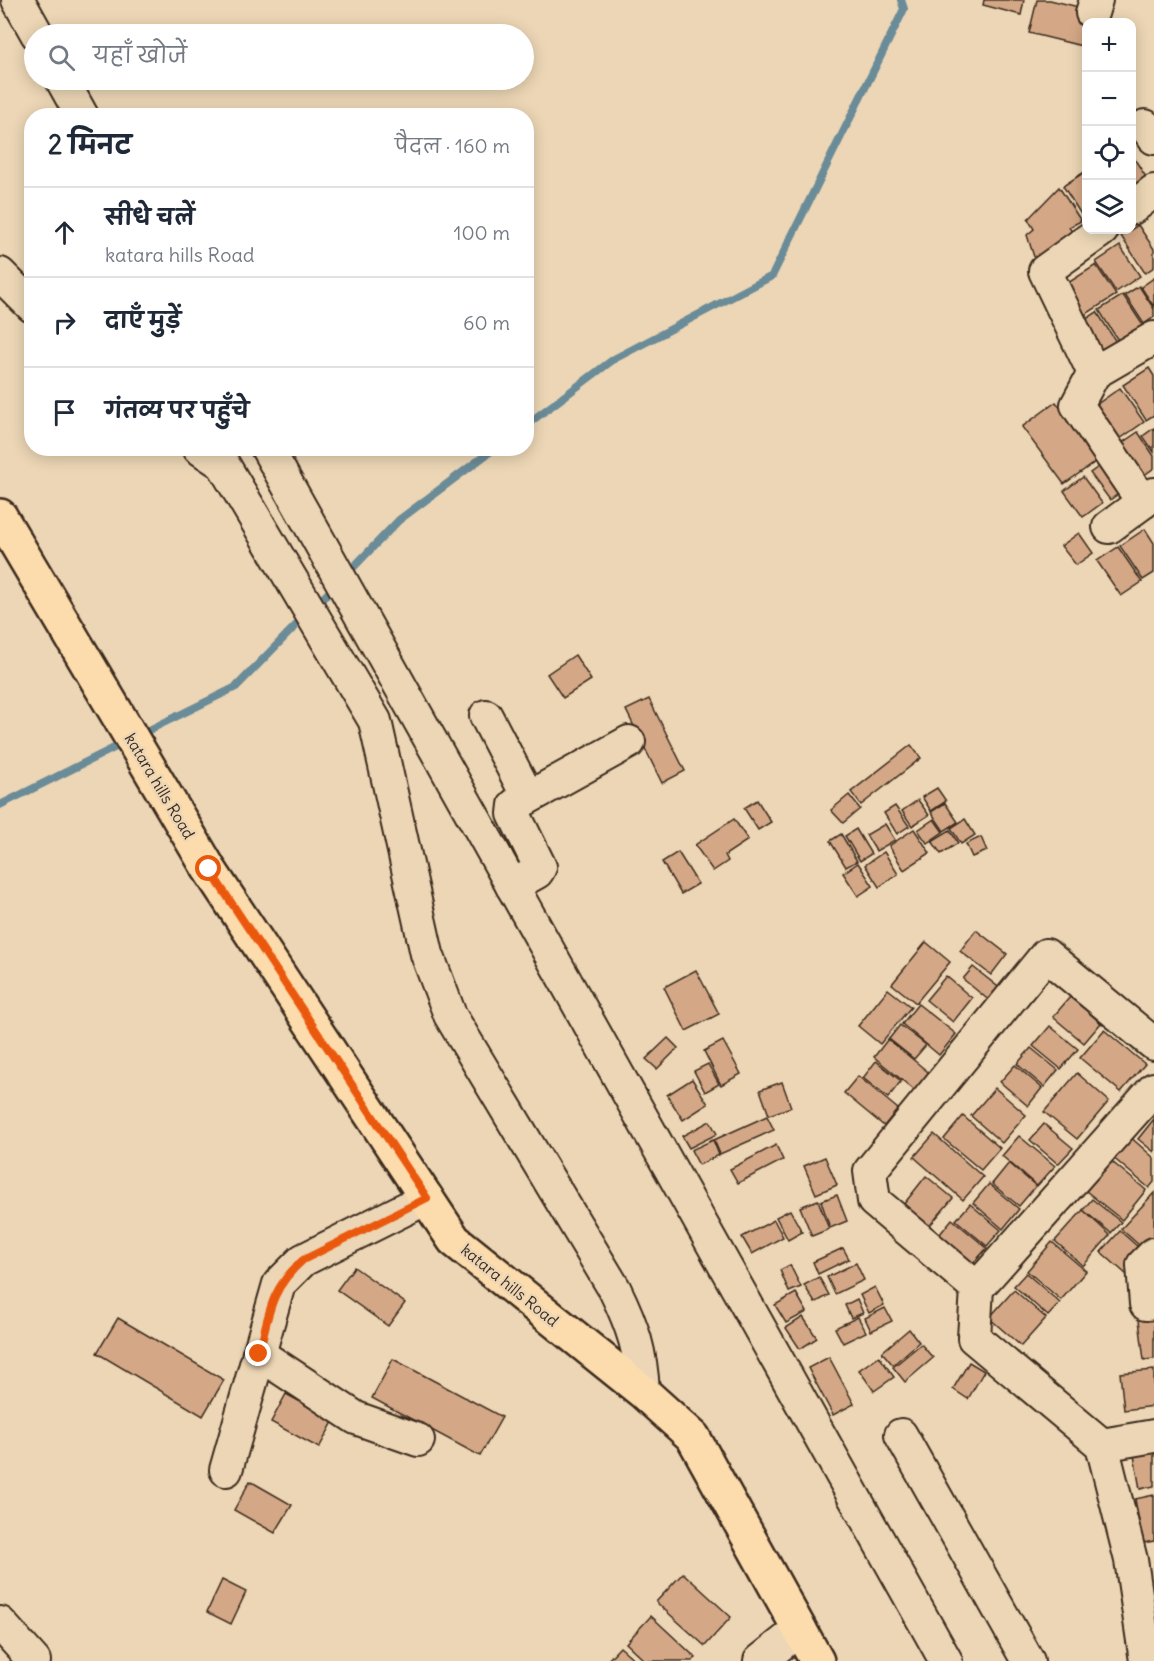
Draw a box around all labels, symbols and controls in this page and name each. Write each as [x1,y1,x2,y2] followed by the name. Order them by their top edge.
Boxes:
[1082,18,1136,234] map controls
[1082,18,1136,72] button: +
[24,24,534,90] search box
[45,41,78,74] icon: search
[93,41,187,69] text: यहाँ खोजें
[1082,72,1136,126] button: −
[1082,126,1136,180] button: locate
[48,128,132,161] text: 2 मिनट
[395,133,510,158] text: पैदल · 160 m
[1082,180,1136,234] button: layers
[105,203,195,231] text: सीधे चलें
[48,216,81,249] icon: ahead
[453,220,510,245] text: 100 m
[105,242,255,267] text: katara hills Road
[48,306,81,339] icon: right
[105,306,181,334] text: दाएँ मुड़ें
[463,310,510,335] text: 60 m
[48,396,81,429] icon: arrive
[105,396,249,424] text: गंतव्य पर पहुँचे
[121,730,199,842] street label: katara hills Road
[195,855,221,881] route start
[457,1240,563,1330] street label: katara hills Road
[245,1340,271,1366] route end

